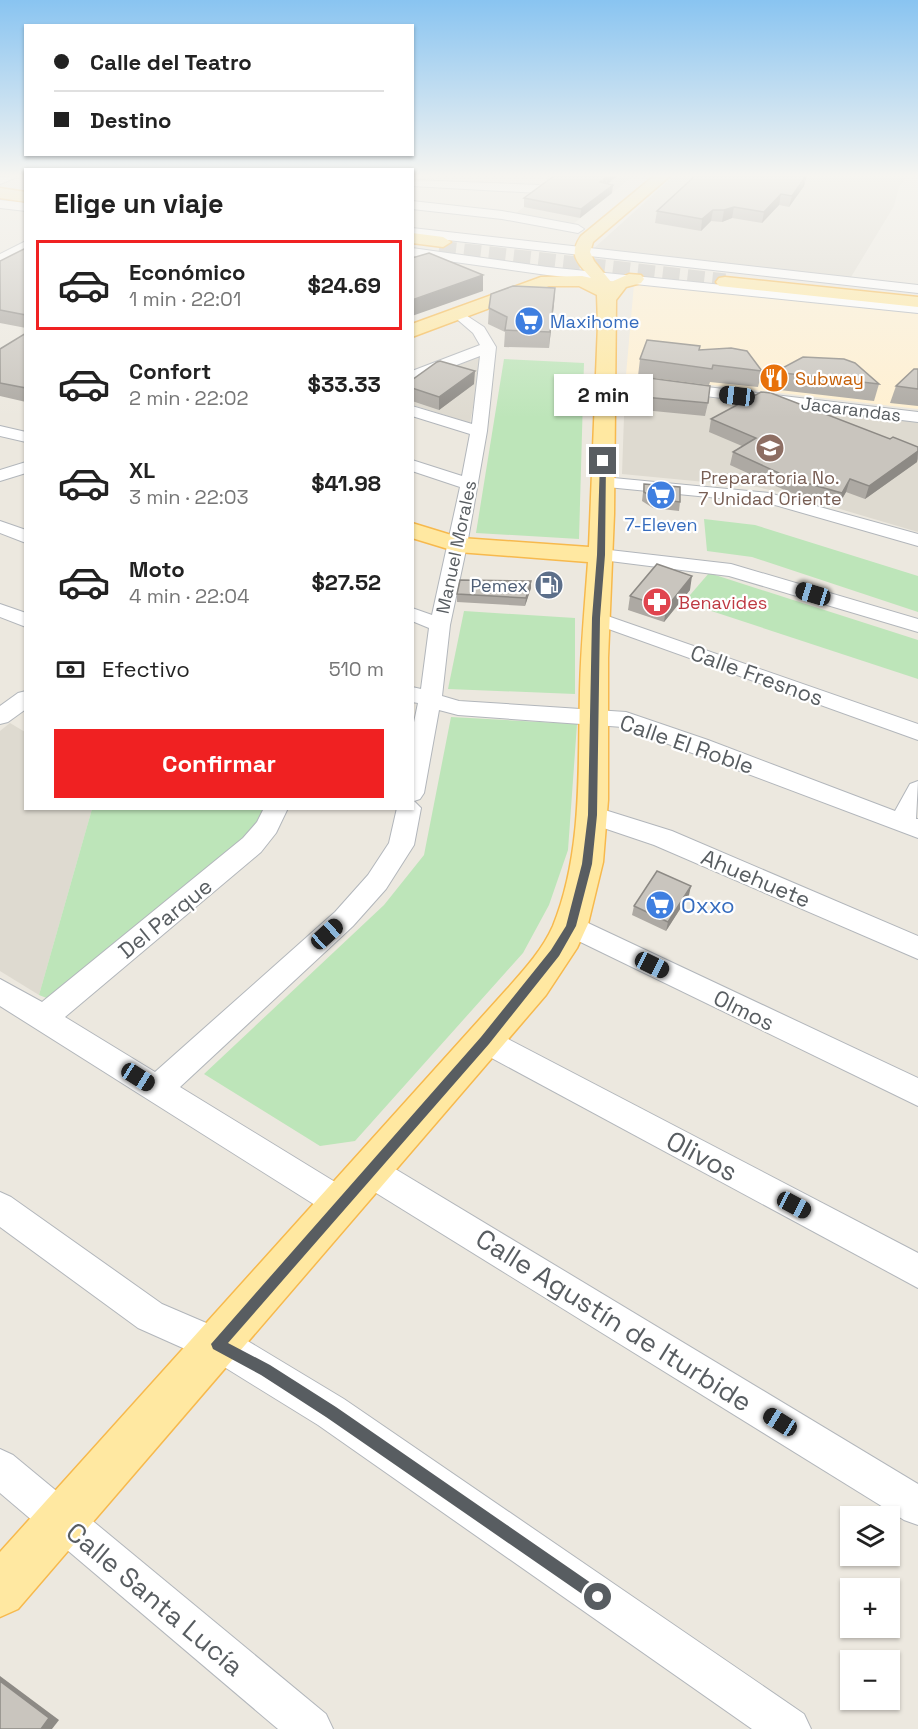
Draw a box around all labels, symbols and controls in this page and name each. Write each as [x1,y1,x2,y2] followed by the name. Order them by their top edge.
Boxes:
[90,48,252,76] text: Calle del Teatro
[90,106,172,134] text: Destino
[54,186,224,221] text: Elige un viaje
[57,258,111,312] icon: car
[129,258,246,286] text: Económico
[307,271,381,299] text: $24.69
[129,286,241,312] text: 1 min · 22:01
[513,305,545,337] supermarket icon: Maxihome
[550,310,639,333] place label: Maxihome
[57,357,111,411] icon: car
[129,357,211,385] text: Confort
[758,362,790,394] restaurant icon: Subway
[795,367,864,390] place label: Subway
[308,370,381,398] text: $33.33
[554,374,652,416] callout: 2 min
[578,382,629,408] text: 2 min
[129,385,249,411] text: 2 min · 22:02
[718,385,756,407] car
[800,391,902,427] street label: Jacarandas
[754,432,786,464] school or university icon: Preparatoria No. 7 Unidad Oriente
[589,447,616,474] route end
[57,456,111,510] icon: car
[129,456,155,484] text: XL
[698,466,842,510] place label: Preparatoria No. 7 Unidad Oriente
[311,469,381,497] text: $41.98
[431,478,481,616] street label: Manuel Morales
[645,479,677,511] supermarket icon: 7-Eleven
[129,484,249,510] text: 3 min · 22:03
[624,513,698,536] place label: 7-Eleven
[57,555,111,609] icon: car
[129,555,185,583] text: Moto
[311,568,381,596] text: $27.52
[533,569,565,601] fuel station icon: Pemex
[471,574,528,597] place label: Pemex
[793,580,833,608] car
[129,583,250,609] text: 4 min · 22:04
[641,586,673,618] pharmacy icon: Benavides
[678,591,767,614] place label: Benavides
[687,638,827,712] street label: Calle Fresnos
[54,653,87,686] icon: cash
[102,655,190,683] text: Efectivo
[329,656,384,682] text: 510 m
[616,708,758,780] street label: Calle El Roble
[54,729,384,798] button: Confirmar
[697,842,815,914] street label: Ahuehuete
[112,872,218,964] street label: Del Parque
[644,889,676,921] supermarket icon: Oxxo
[681,891,735,919] place label: Oxxo
[308,915,346,953] car
[632,949,672,981] car
[709,983,779,1037] street label: Olmos
[118,1060,158,1094] car
[660,1123,744,1189] street label: Olivos
[774,1189,814,1221] car
[469,1221,759,1419] street label: Calle Agustín de Iturbide
[760,1405,800,1439] car
[840,1506,900,1710] map controls
[840,1506,900,1566] button: layers
[59,1514,251,1684] street label: Calle Santa Lucía
[840,1578,900,1638] button: +
[584,1583,611,1610] route start
[840,1650,900,1710] button: −

